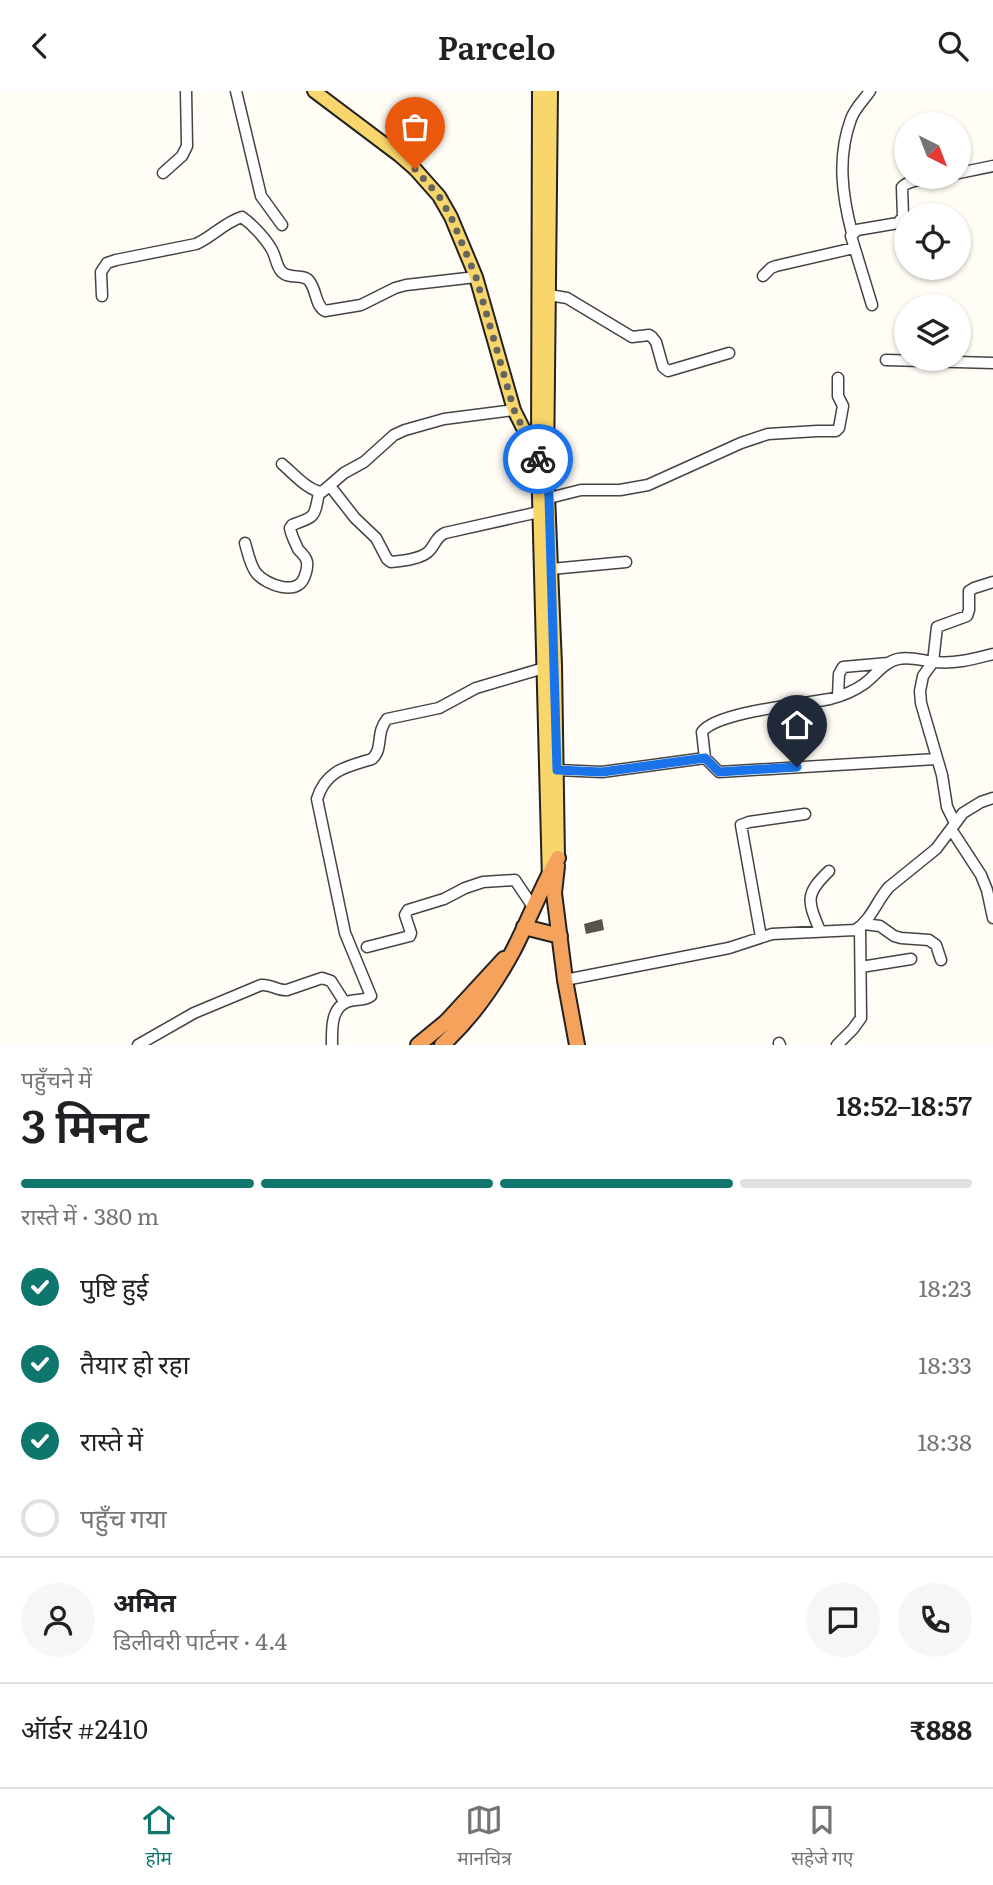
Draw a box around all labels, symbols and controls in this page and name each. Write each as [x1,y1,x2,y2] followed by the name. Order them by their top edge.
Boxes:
[437,22,556,70] text: Parcelo
[21,27,59,65] icon: back
[934,27,972,65] icon: search
[385,97,445,169] pin
[396,108,434,146] icon: bag
[894,112,971,189] north arrow
[894,112,971,371] map controls
[894,203,971,280] button: locate
[894,294,971,371] button: layers
[503,424,573,494] courier
[519,440,557,478] icon: bike
[767,695,827,767] pin
[778,706,816,744] icon: home
[21,1061,92,1095] text: पहुँचने में
[836,1085,972,1124] text: 18:52–18:57
[21,1089,149,1157] text: 3 मिनट
[21,1198,159,1232] text: रास्ते में · 380 m
[80,1266,148,1305] text: पुष्टि हुई
[21,1268,59,1306] icon: check
[918,1270,972,1304] text: 18:23
[80,1343,189,1382] text: तैयार हो रहा
[21,1345,59,1383] icon: check
[918,1347,972,1381] text: 18:33
[80,1420,143,1459] text: रास्ते में
[21,1422,59,1460] icon: check
[917,1424,972,1458] text: 18:38
[80,1497,167,1536] text: पहुँच गया
[113,1581,176,1620] text: अमित
[21,1583,95,1657] button: person
[806,1583,880,1657] button: chat
[898,1583,972,1657] button: phone
[113,1623,287,1657] text: डिलीवरी पार्टनर · 4.4
[21,1708,148,1747] text: ऑर्डर #2410
[910,1709,972,1748] text: ₹888
[140,1801,178,1873] tab: होम
[457,1801,512,1873] tab: मानचित्र
[791,1801,853,1873] tab: सहेजे गए

